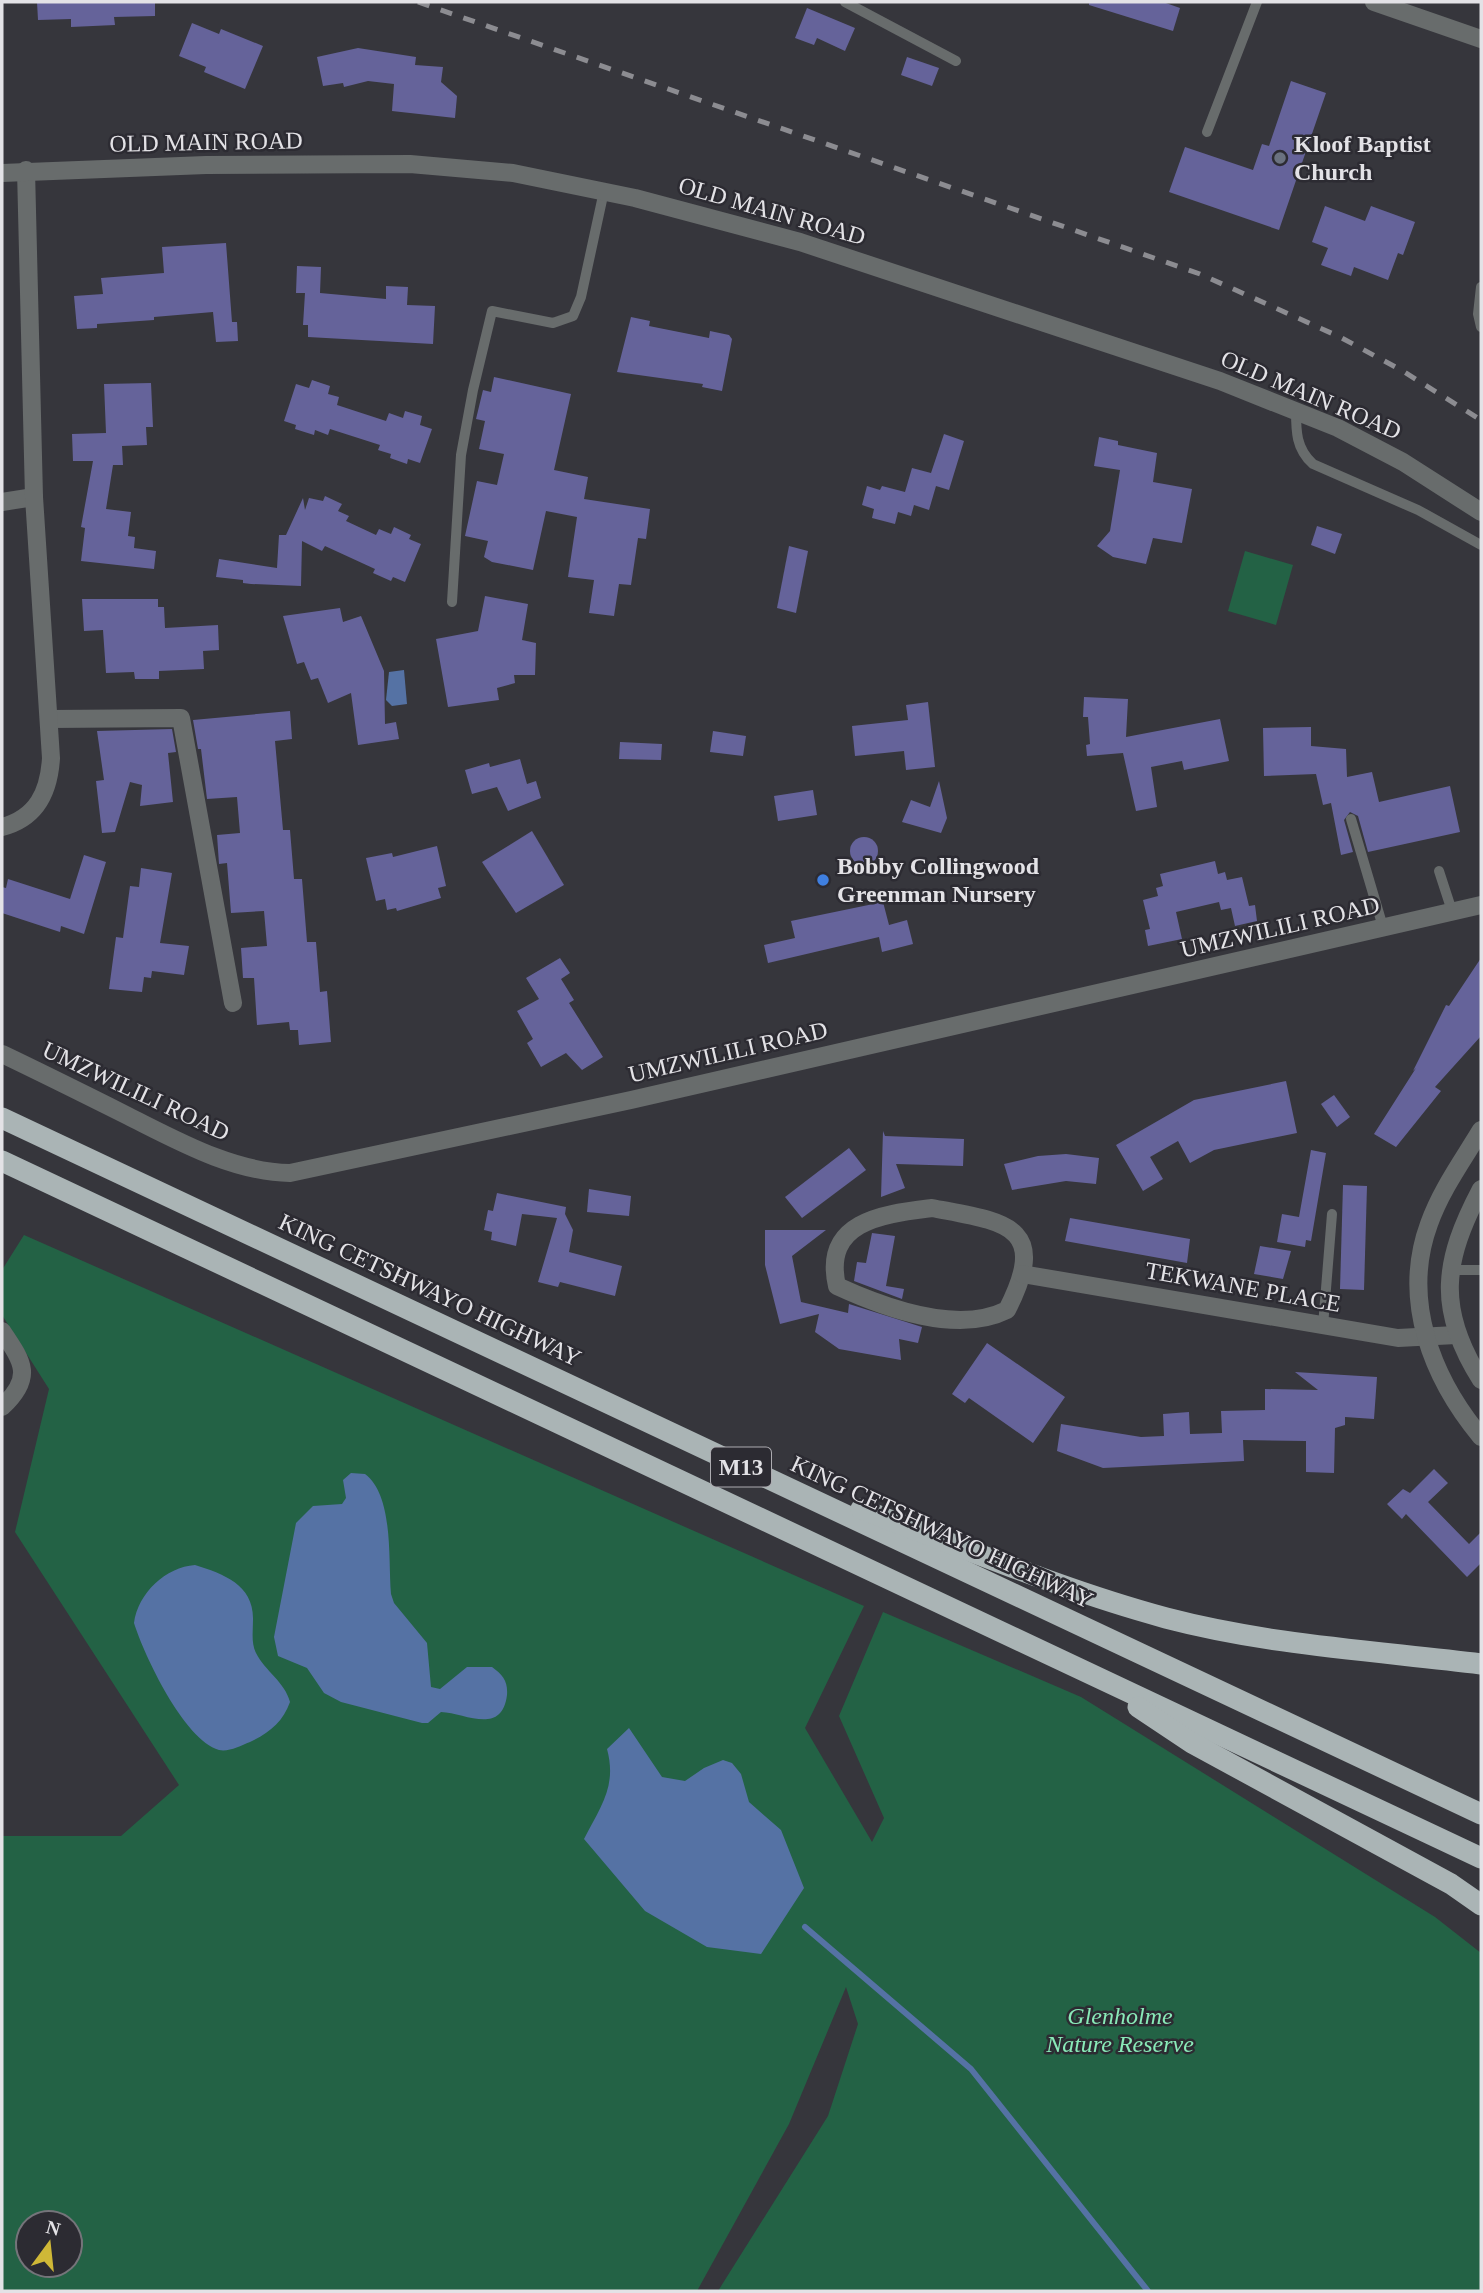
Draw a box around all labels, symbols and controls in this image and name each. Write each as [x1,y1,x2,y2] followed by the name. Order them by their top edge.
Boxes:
[109,127,303,157] street label: OLD MAIN ROAD
[1294,131,1431,185] place label: Kloof Baptist Church
[1272,150,1288,166] marker: Kloof Baptist Church
[675,172,869,250] street label: OLD MAIN ROAD
[1217,345,1405,445] street label: OLD MAIN ROAD
[837,853,1040,907] place label: Bobby Collingwood Greenman Nursery
[815,872,831,888] marker: Bobby Collingwood Greenman Nursery
[1178,891,1382,963] street label: UMZWILILI ROAD
[626,1016,830,1088] street label: UMZWILILI ROAD
[38,1036,234,1146] street label: UMZWILILI ROAD
[275,1208,585,1372] street label: KING CETSHWAYO HIGHWAY
[1143,1257,1343,1317] street label: TEKWANE PLACE
[711,1448,771,1486] road number: M13
[787,1450,1097,1614] street label: KING CETSHWAYO HIGHWAY
[1045,2003,1194,2057] park label: Glenholme Nature Reserve
[14,2209,84,2279] north arrow
[44,2216,63,2240] text: N

